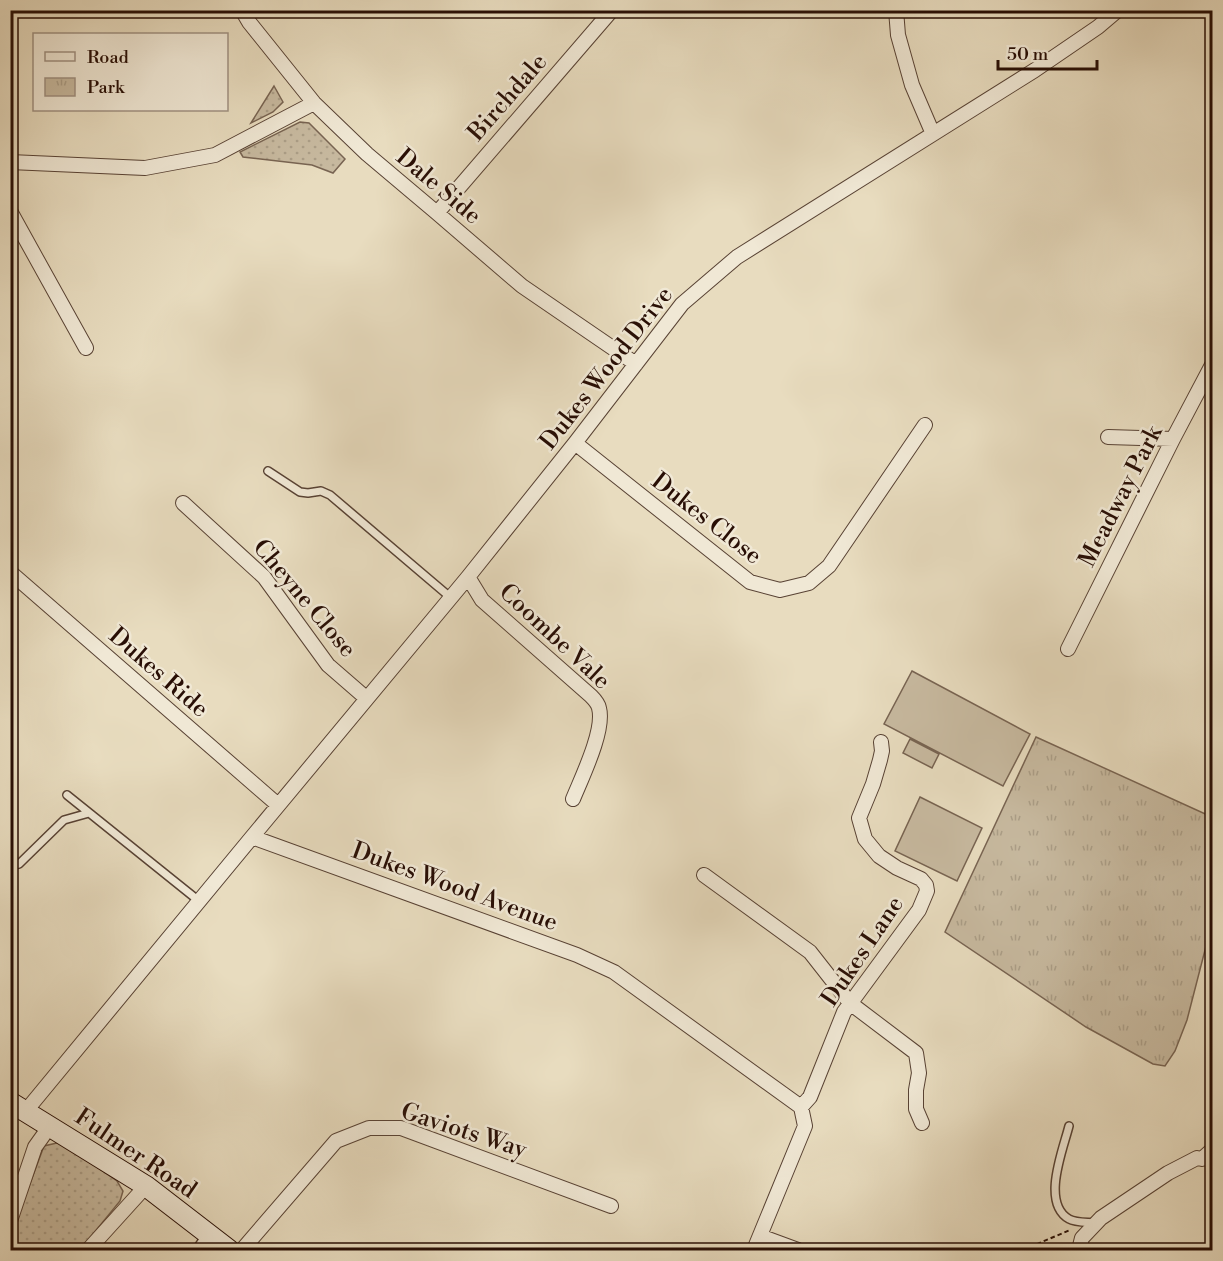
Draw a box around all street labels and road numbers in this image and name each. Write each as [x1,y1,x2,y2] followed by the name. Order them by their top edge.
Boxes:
[461,48,554,148] street label: Birchdale
[389,142,487,231] street label: Dale Side
[534,281,680,456] street label: Dukes Wood Drive
[1072,419,1170,572] street label: Meadway Park
[645,466,768,571] street label: Dukes Close
[246,533,363,664] street label: Cheyne Close
[492,577,616,696] street label: Coombe Vale
[102,621,214,724] street label: Dukes Ride
[348,836,562,938] street label: Dukes Wood Avenue
[815,891,911,1012] street label: Dukes Lane
[397,1097,531,1166] street label: Gaviots Way
[69,1102,202,1206] street label: Fulmer Road

